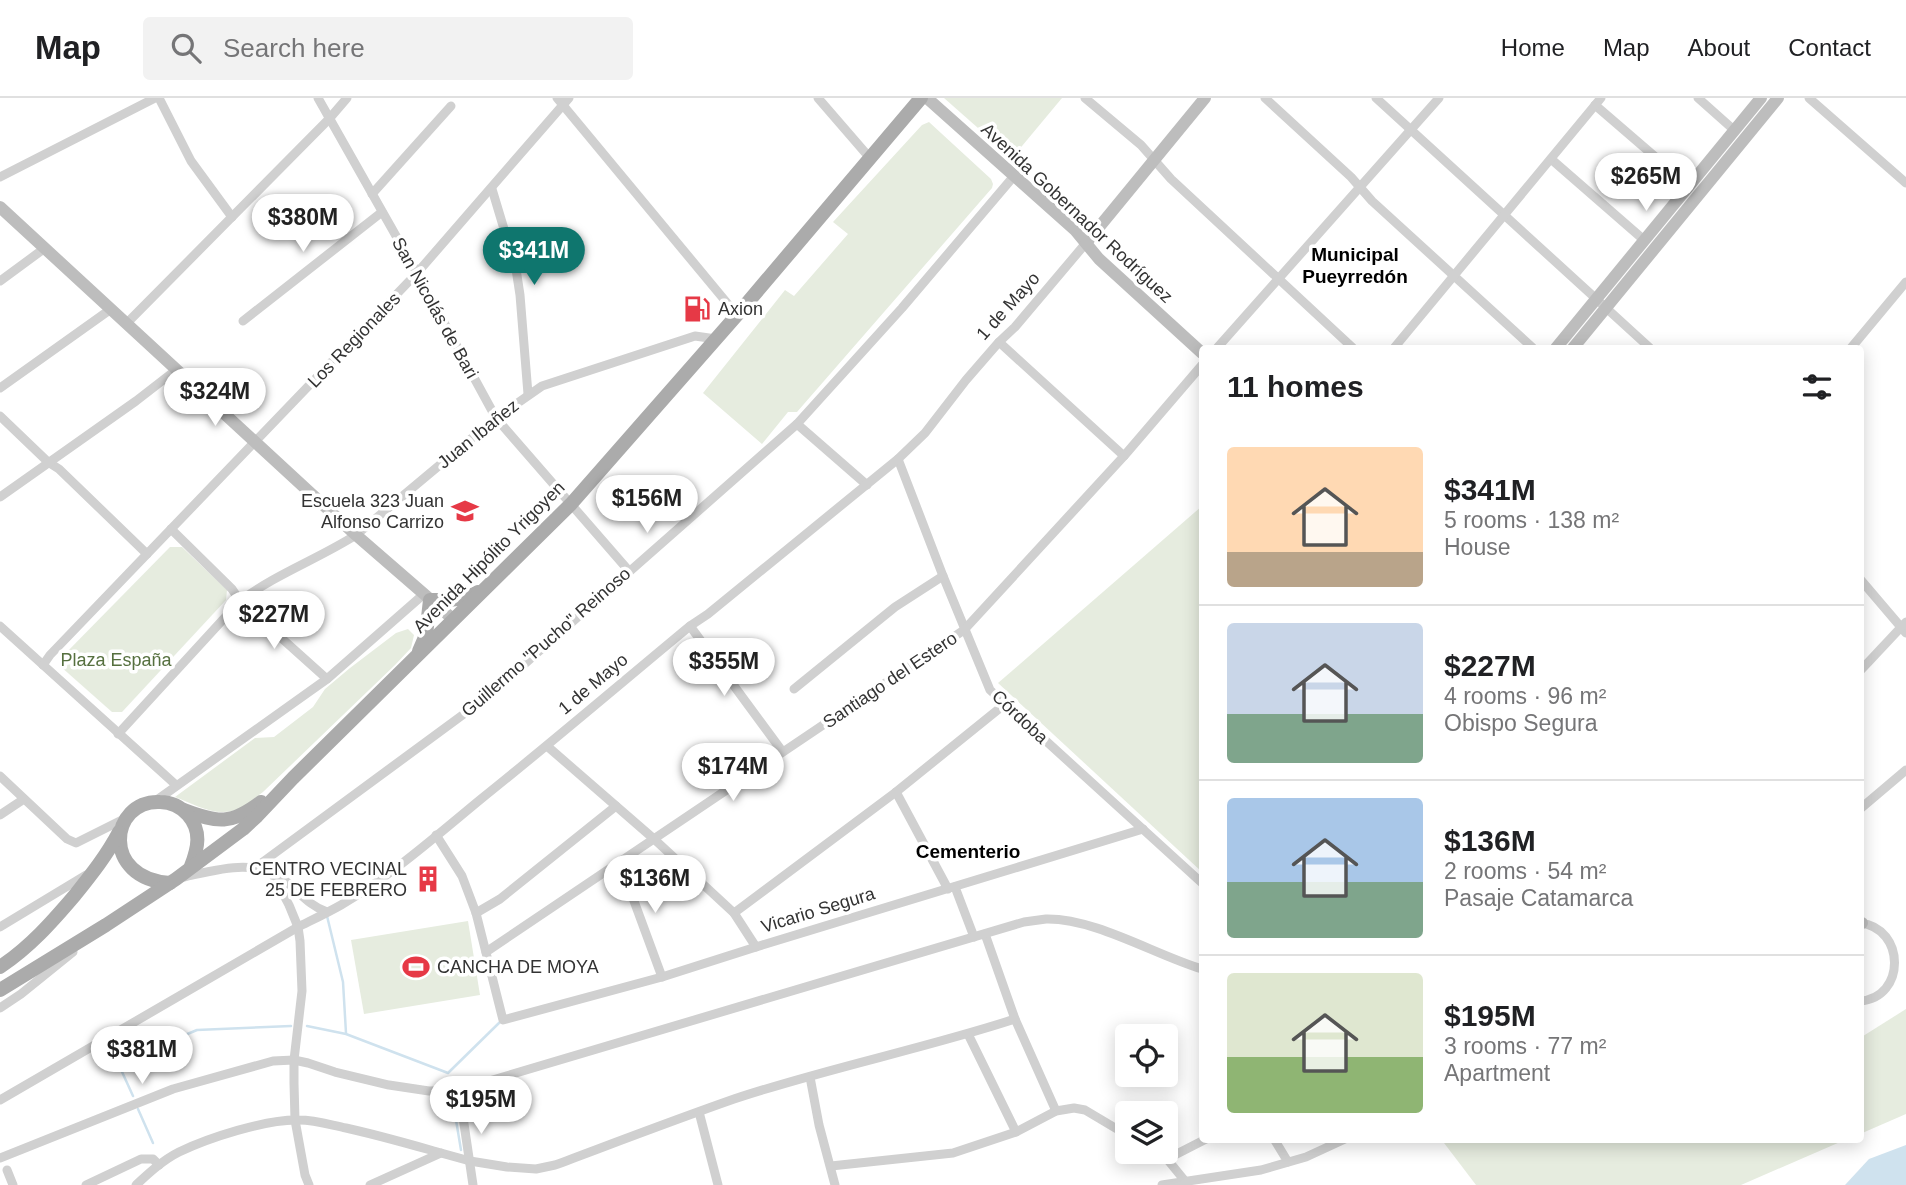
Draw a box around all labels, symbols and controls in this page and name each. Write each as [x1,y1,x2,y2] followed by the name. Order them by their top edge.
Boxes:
[143,17,633,80] search box
[35,29,101,66] text: Map
[167,29,205,67] icon: search
[223,33,365,63] text: Search here
[1501,34,1565,61] text: Home
[1603,34,1650,61] text: Map
[1688,34,1750,61] text: About
[1788,34,1871,61] text: Contact
[977,119,1177,307] street label: Avenida Gobernador Rodríguez
[1597,153,1695,213] pin: $265M
[1611,163,1681,189] text: $265M
[254,194,352,254] pin: $380M
[268,204,338,230] text: $380M
[485,228,583,287] pin: $341M
[388,234,482,382] street label: San Nicolás de Bari
[499,237,569,263] text: $341M
[1302,244,1408,287] district label: Municipal Pueyrredón
[972,268,1044,344] street label: 1 de Mayo
[304,288,404,392] street label: Los Regionales
[682,294,712,324] fuel station icon: Axion
[718,299,763,319] place label: Axion
[166,368,264,428] pin: $324M
[1798,368,1836,406] icon: filters
[1227,370,1364,403] text: 11 homes
[180,378,250,404] text: $324M
[434,395,522,473] street label: Juan Ibañez
[1444,473,1536,506] text: $341M
[1283,475,1367,559] icon: home
[598,476,696,535] pin: $156M
[409,477,569,637] street label: Avenida Hipólito Yrigoyen
[612,485,682,511] text: $156M
[301,491,444,532] place label: Escuela 323 Juan Alfonso Carrizo
[450,496,480,526] school or university icon: Escuela 323 Juan Alfonso Carrizo
[1444,507,1619,533] text: 5 rooms · 138 m²
[1444,534,1510,560] text: House
[458,563,634,721] street label: Guillermo "Pucho" Reinoso
[225,592,323,651] pin: $227M
[239,601,309,627] text: $227M
[819,628,961,732] street label: Santiago del Estero
[675,638,773,698] pin: $355M
[689,648,759,674] text: $355M
[554,649,632,719] street label: 1 de Mayo
[1444,649,1536,682] text: $227M
[60,650,173,670] park label: Plaza España
[1283,651,1367,735] icon: home
[1444,683,1606,709] text: 4 rooms · 96 m²
[988,686,1053,749] street label: Córdoba
[1444,710,1597,736] text: Obispo Segura
[684,744,782,803] pin: $174M
[698,753,768,779] text: $174M
[1444,824,1536,857] text: $136M
[1283,826,1367,910] icon: home
[916,841,1020,862] district label: Cementerio
[606,856,704,915] pin: $136M
[1444,858,1606,884] text: 2 rooms · 54 m²
[249,859,407,900] place label: CENTRO VECINAL 25 DE FEBRERO
[413,864,443,894] building icon: CENTRO VECINAL 25 DE FEBRERO
[620,865,690,891] text: $136M
[759,883,878,937] street label: Vicario Segura
[1444,885,1633,911] text: Pasaje Catamarca
[401,952,431,982] sports icon: CANCHA DE MOYA
[437,957,599,977] place label: CANCHA DE MOYA
[1444,999,1536,1032] text: $195M
[1283,1001,1367,1085] icon: home
[1115,1024,1178,1164] map controls
[1115,1024,1178,1087] button: locate
[93,1026,191,1086] pin: $381M
[1444,1033,1606,1059] text: 3 rooms · 77 m²
[107,1036,177,1062] text: $381M
[1444,1060,1550,1086] text: Apartment
[432,1076,530,1136] pin: $195M
[446,1086,516,1112] text: $195M
[1115,1101,1178,1164] button: layers

